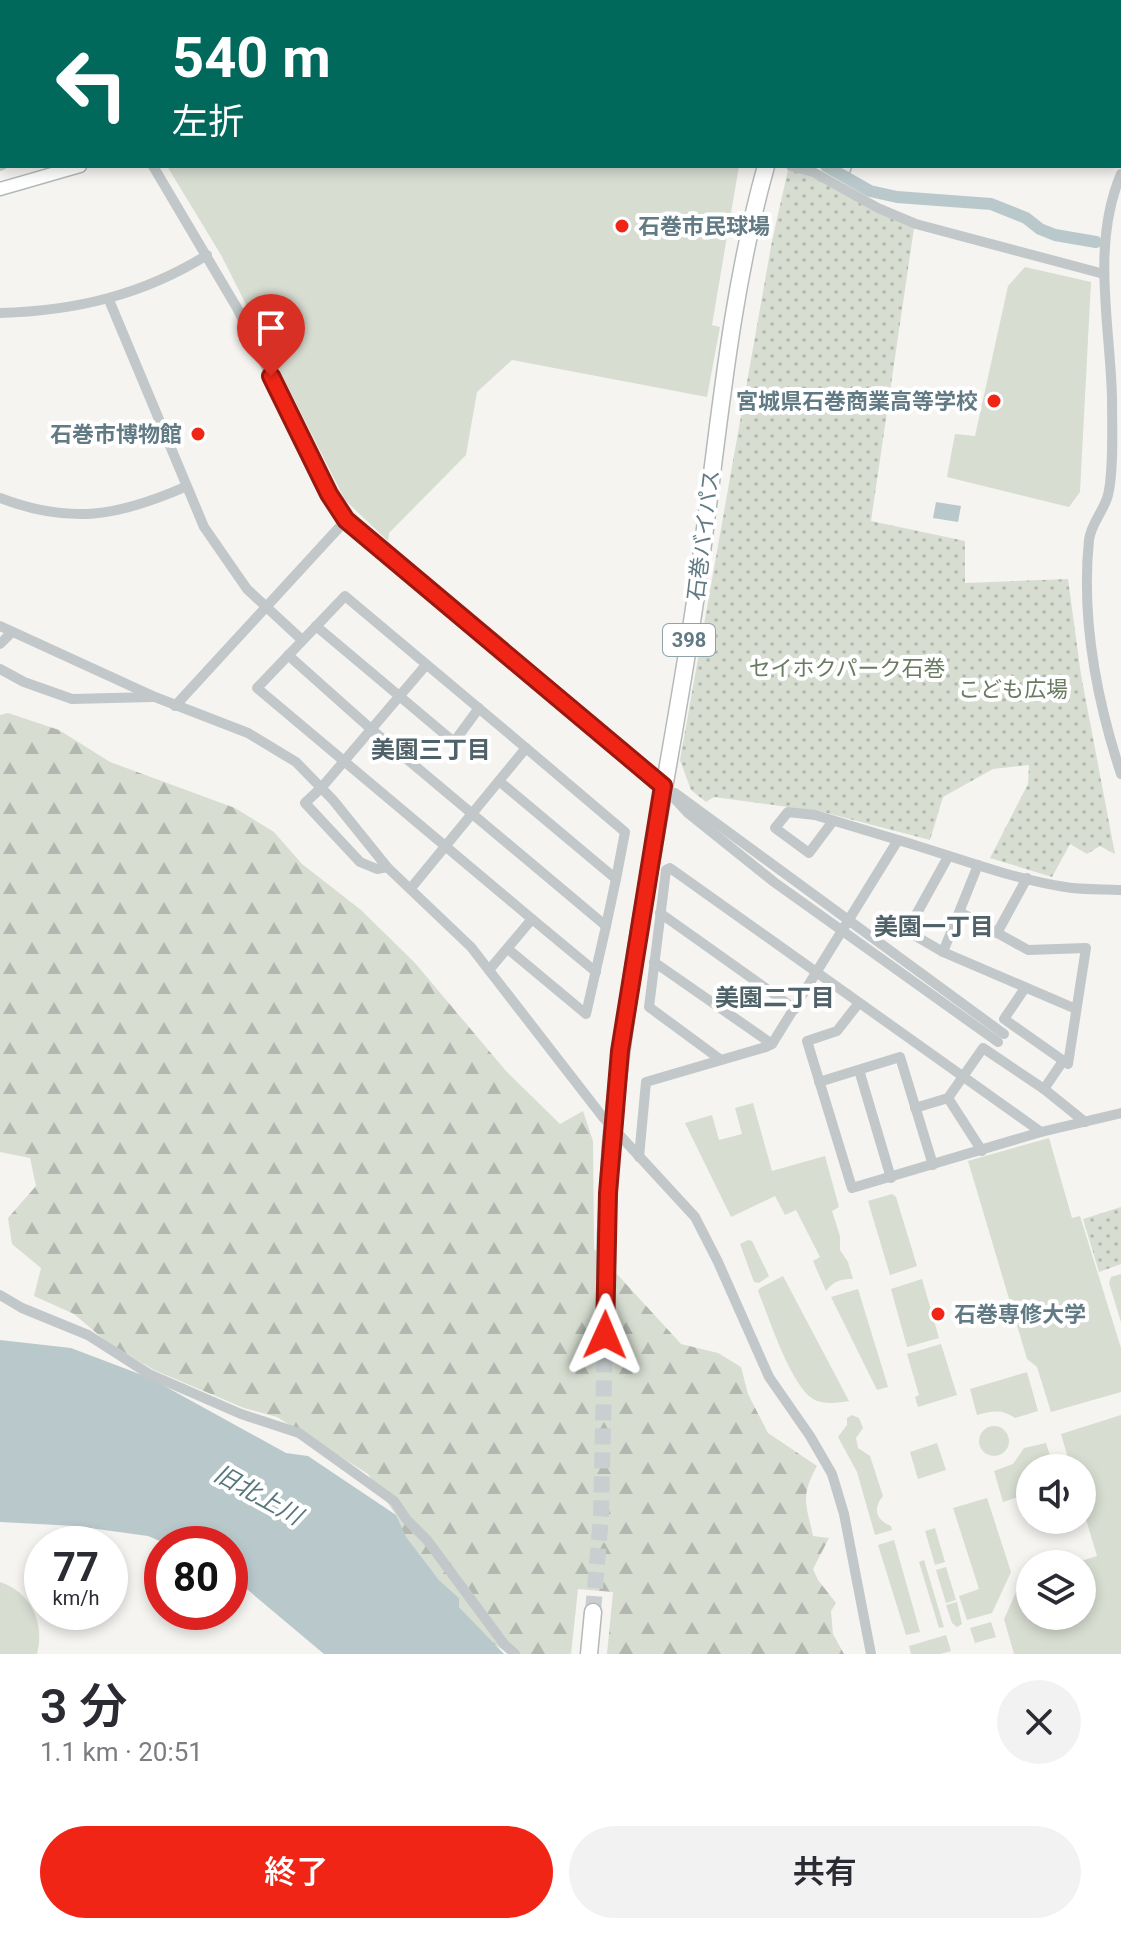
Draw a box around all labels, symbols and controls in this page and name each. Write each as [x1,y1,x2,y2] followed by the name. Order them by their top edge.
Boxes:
[172,25,331,91] text: 540 m
[40,32,144,136] icon: left
[172,101,244,143] text: 左折
[638,214,770,239] place label: 石巻市民球場
[613,217,631,235] marker: 石巻市民球場
[237,294,305,376] pin
[249,306,293,350] icon: arrive
[736,389,978,414] place label: 宮城県石巻商業高等学校
[985,392,1003,410] marker: 宮城県石巻商業高等学校
[50,422,182,447] place label: 石巻市博物館
[189,425,207,443] marker: 石巻市博物館
[683,468,724,602] street label: 石巻バイパス
[663,624,715,656] road number: 398
[749,656,945,681] park label: セイホクパーク石巻
[958,677,1068,702] park label: こども広場
[371,736,491,764] district label: 美園三丁目
[874,913,994,941] district label: 美園一丁目
[715,984,835,1012] district label: 美園二丁目
[563,1293,647,1377] position arrow
[954,1302,1086,1327] place label: 石巻専修大学
[929,1305,947,1323] marker: 石巻専修大学
[1016,1454,1096,1630] map controls
[1016,1454,1096,1534] button: sound
[209,1459,309,1532] water label: 旧北上川
[144,1526,248,1630] speed limit sign: 80
[53,1544,99,1591] text: 77
[1016,1550,1096,1630] button: layers
[53,1586,99,1610] text: km/h
[40,1678,127,1735] text: 3 分
[997,1680,1081,1764] button: close
[40,1737,203,1767] text: 1.1 km · 20:51
[40,1826,553,1918] button: 終了
[569,1826,1081,1918] button: 共有

